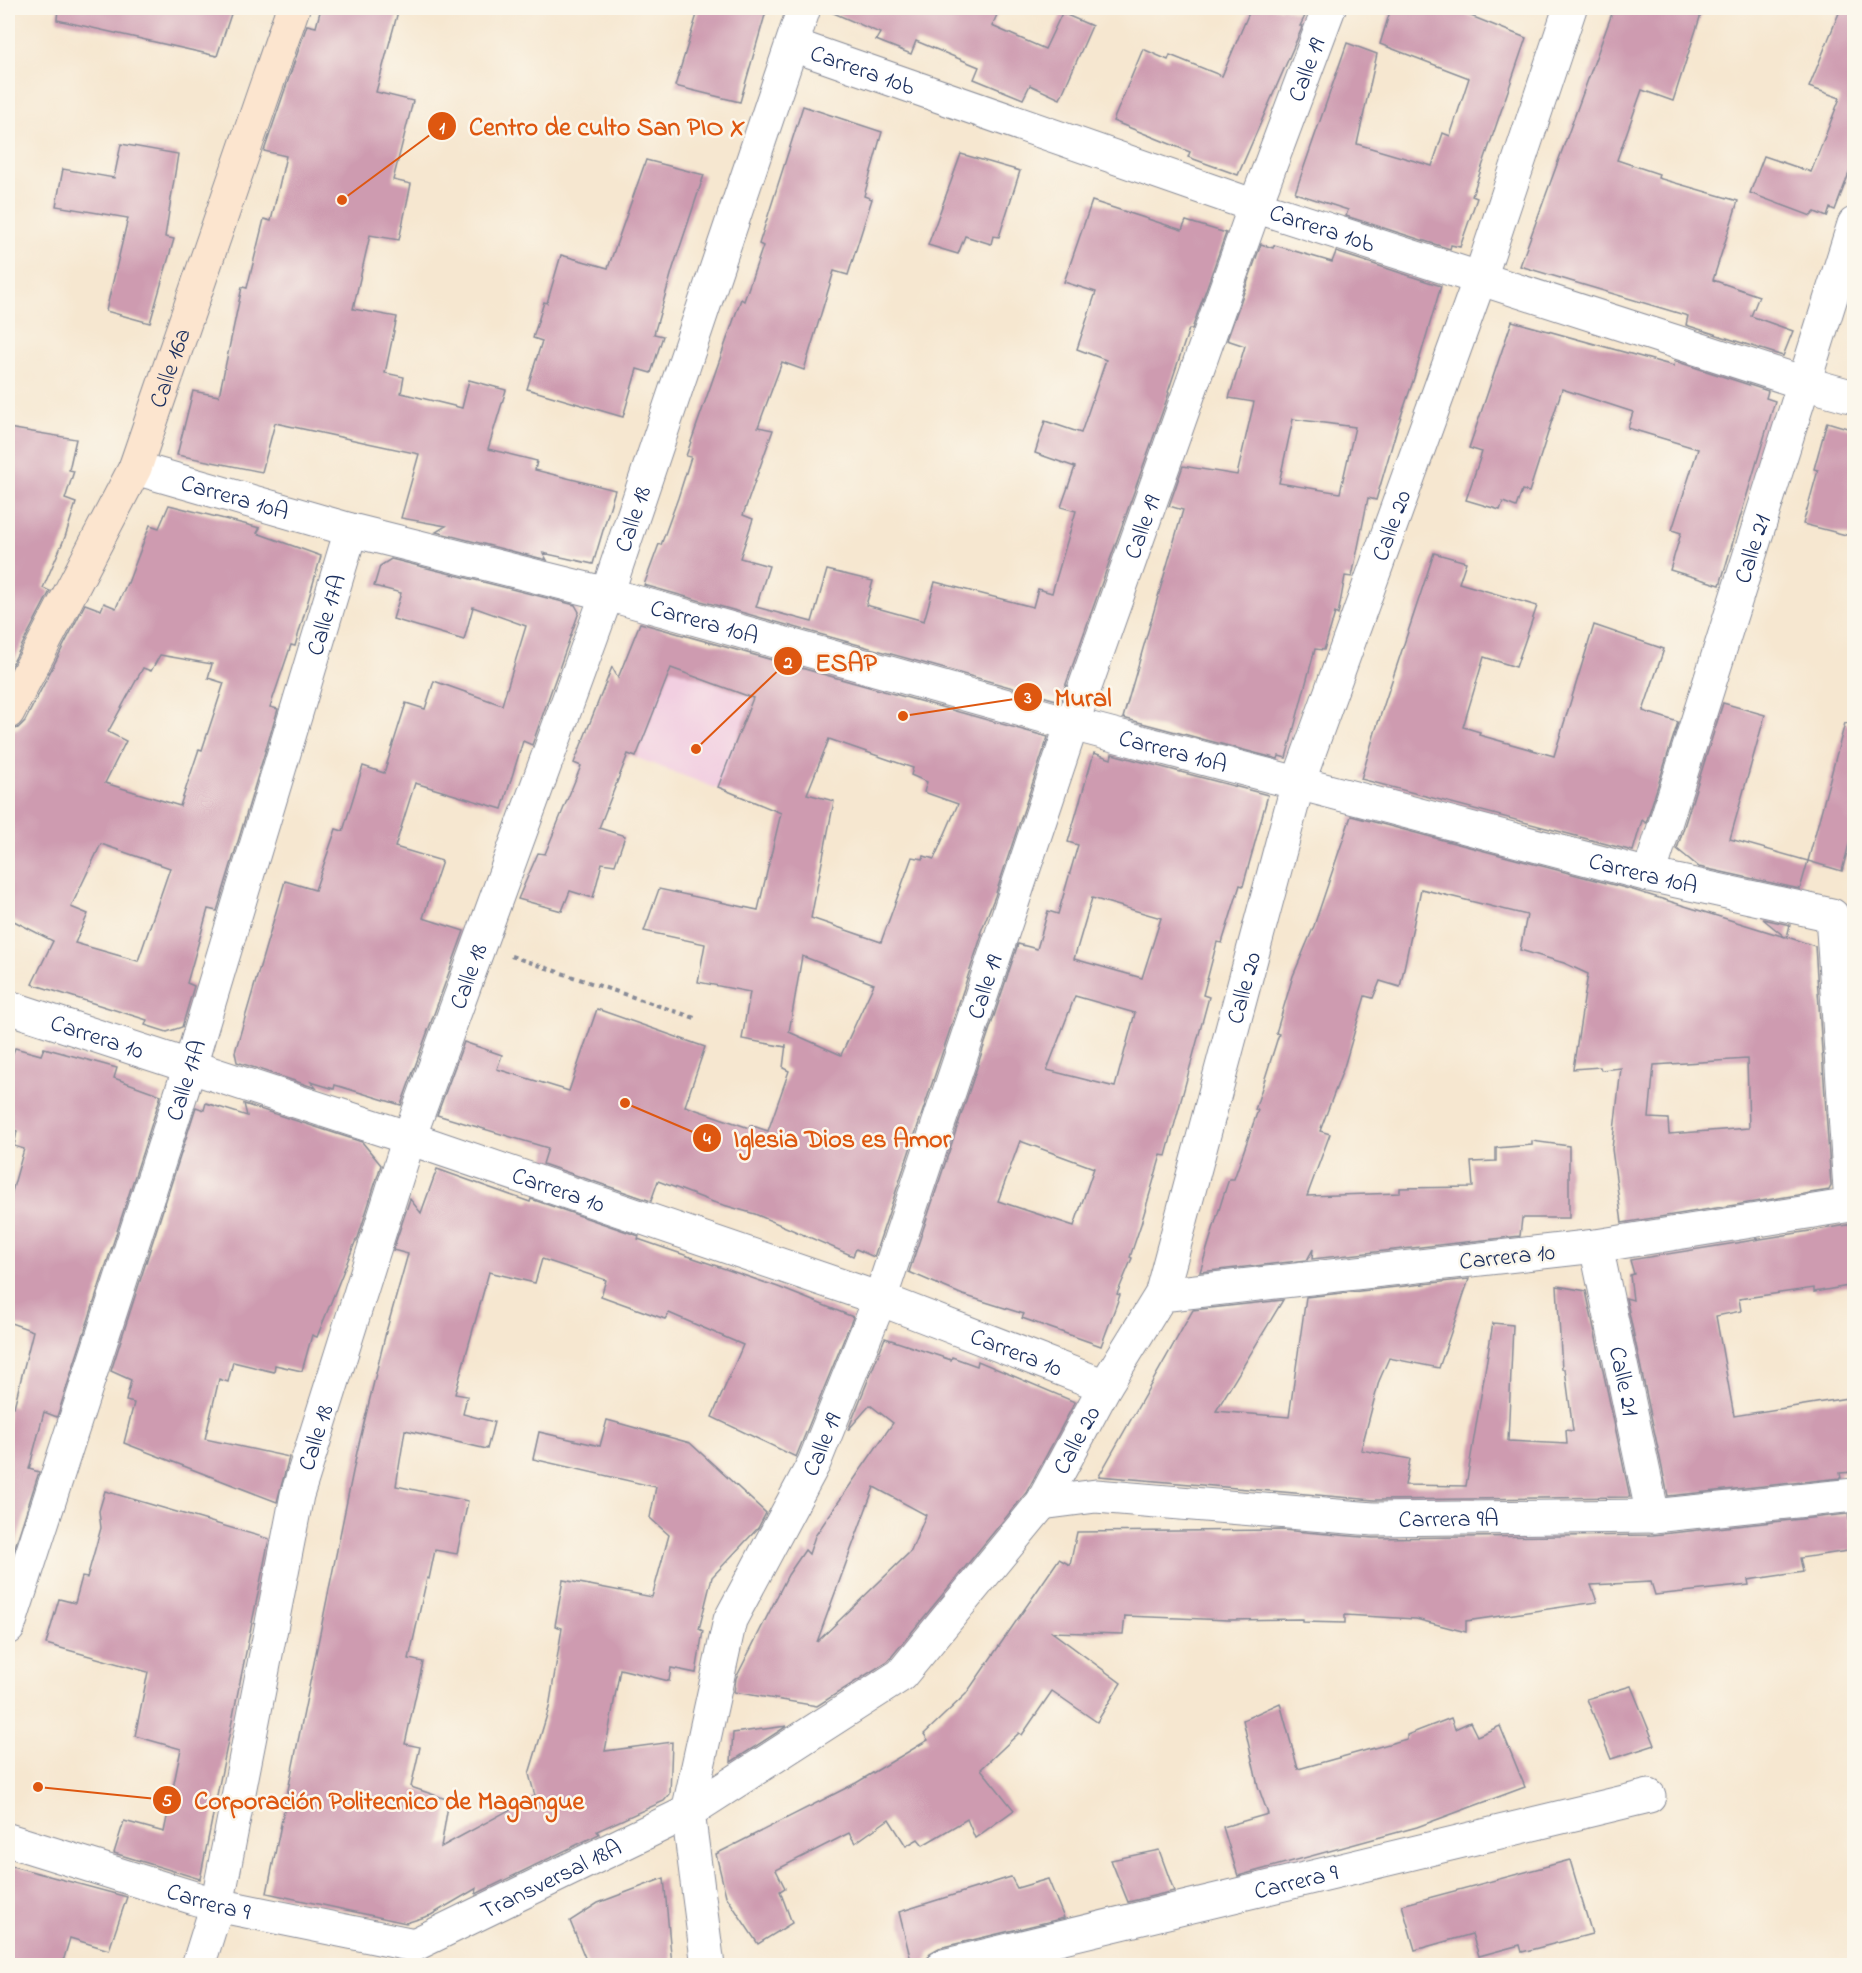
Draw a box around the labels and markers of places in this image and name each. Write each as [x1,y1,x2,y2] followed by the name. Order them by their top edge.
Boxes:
[427,104,757,148] callout: Centro de culto San PIO X
[773,639,889,683] callout: ESAP
[1013,675,1124,719] callout: Mural
[692,1116,963,1160] callout: Iglesia Dios es Amor
[152,1778,596,1822] callout: Corporación Politecnico de Magangue

